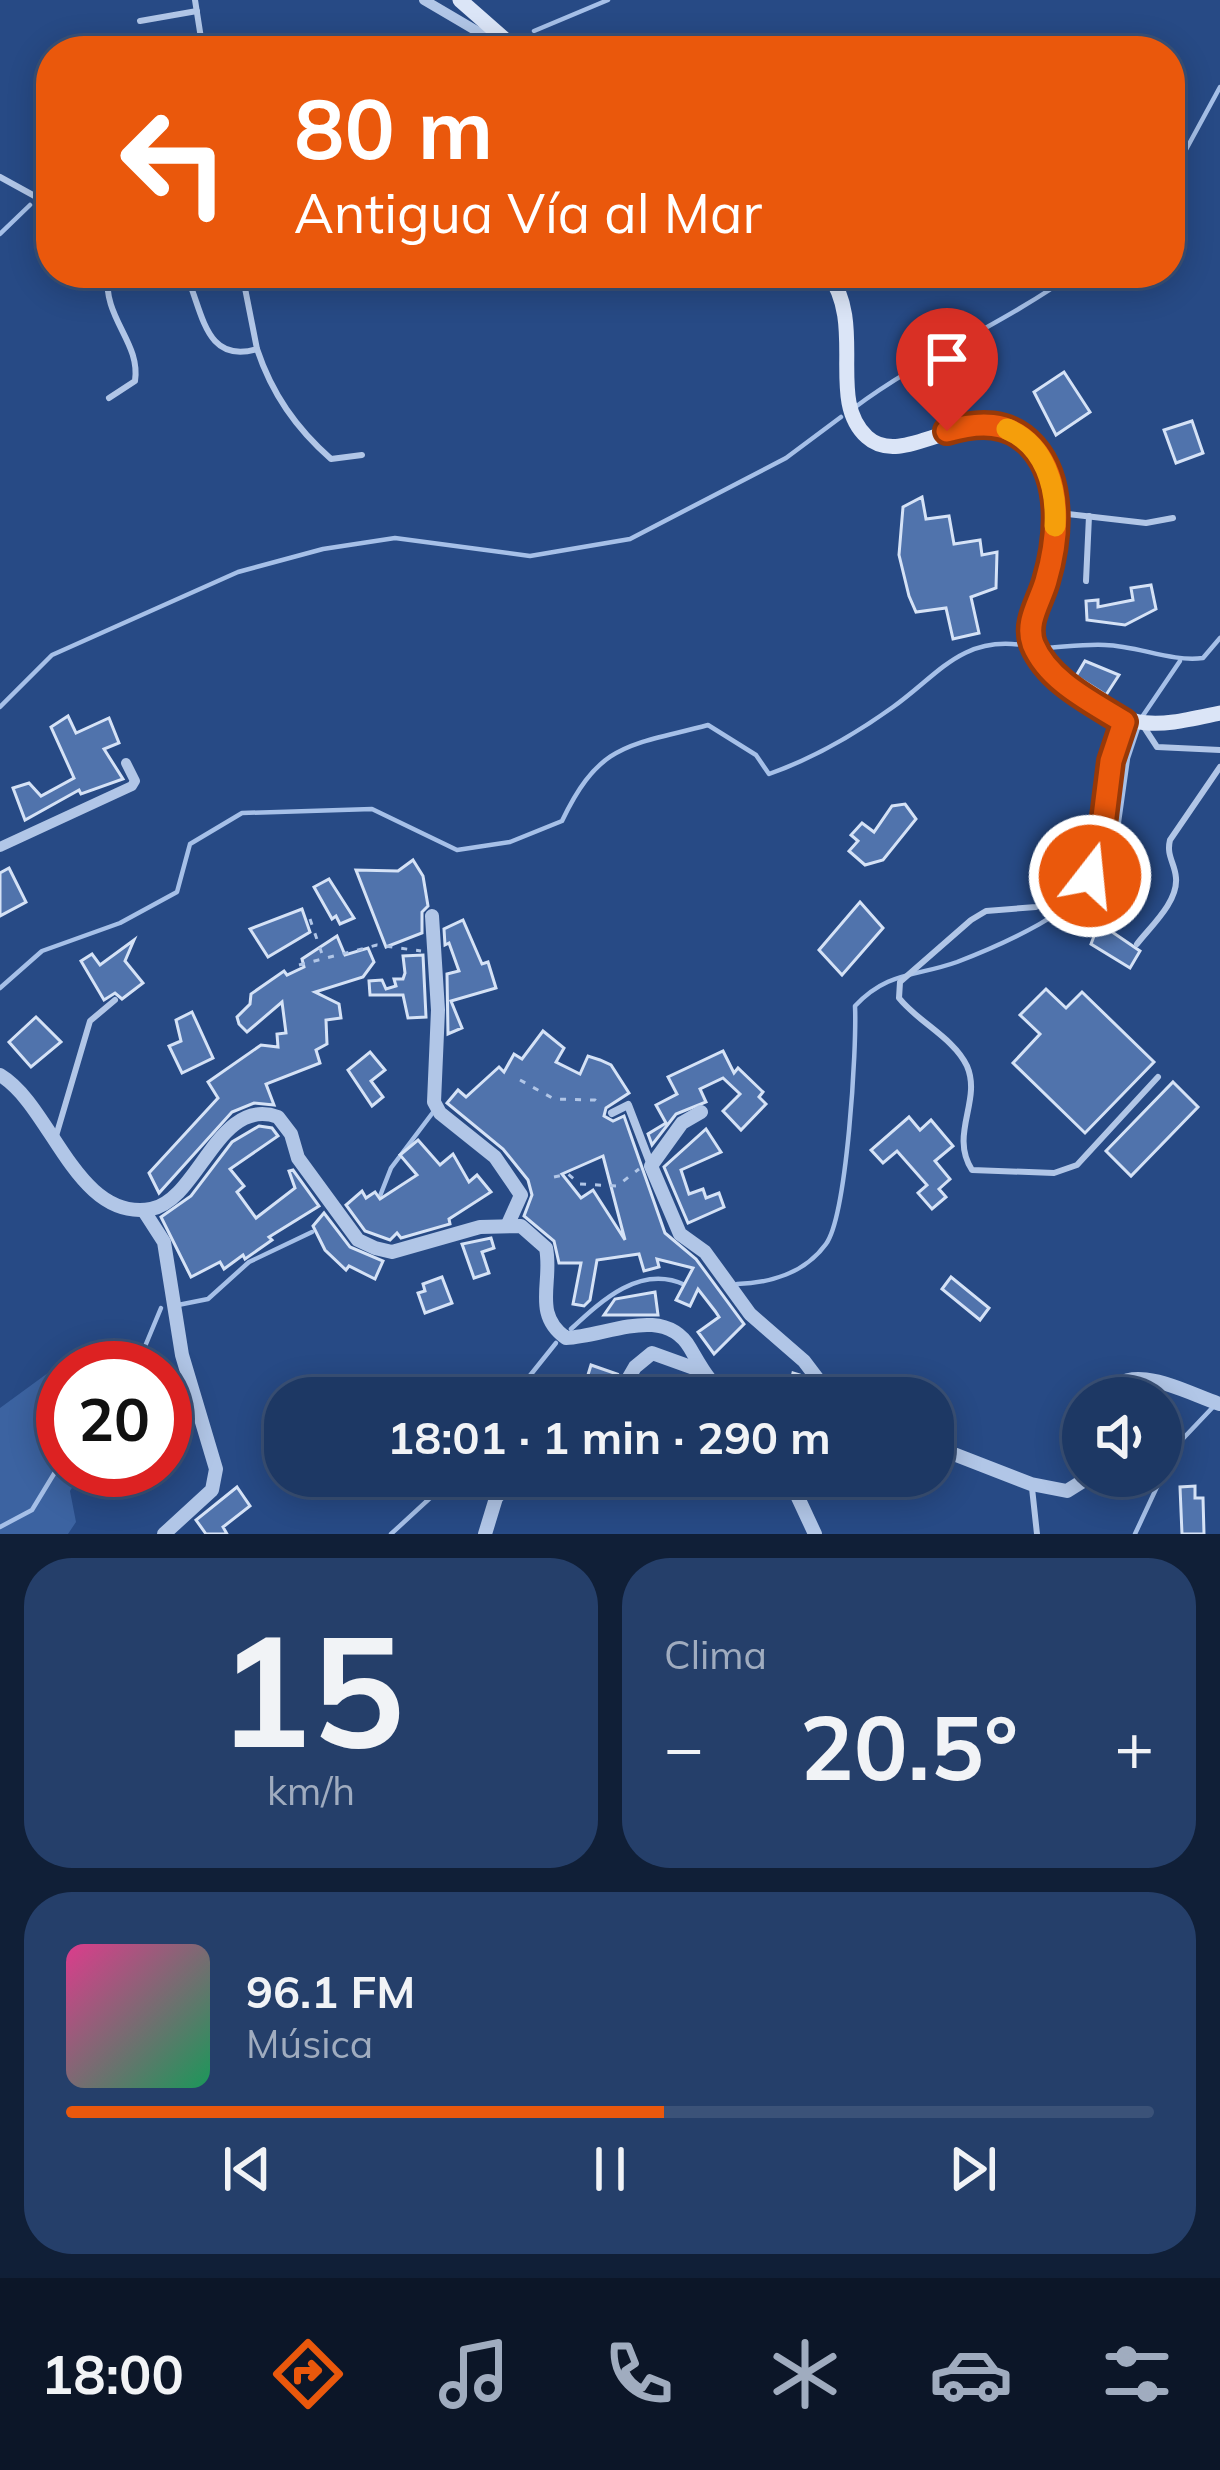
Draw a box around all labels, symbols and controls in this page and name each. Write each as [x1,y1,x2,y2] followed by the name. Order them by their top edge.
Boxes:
[294,75,493,180] text: 80 m
[96,84,252,240] icon: left
[294,179,762,247] text: Antigua Vía al Mar
[896,308,998,431] pin
[914,326,980,392] icon: arrive
[1027,813,1153,939] position arrow
[36,1341,192,1497] speed limit sign: 20
[1062,1377,1182,1497] map controls
[1062,1377,1182,1497] button: sound
[387,1409,831,1465] text: 18:01 · 1 min · 290 m
[217,1590,405,1786] text: 15
[664,1630,767,1679] text: Clima
[800,1690,1018,1803] text: 20.5°
[664,1705,704,1788] text: −
[1114,1705,1154,1788] text: +
[267,1766,355,1815] text: km/h
[246,1963,415,2019] text: 96.1 FM
[246,2019,373,2068] text: Música
[214,2136,280,2202] icon: previous
[577,2136,643,2202] icon: pause
[940,2136,1006,2202] icon: next
[266,2332,350,2416] icon: directions
[432,2332,516,2416] icon: music
[597,2332,681,2416] icon: phone
[763,2332,847,2416] icon: climate
[929,2332,1013,2416] icon: car
[1095,2332,1179,2416] icon: filters
[41,2340,184,2408] text: 18:00

